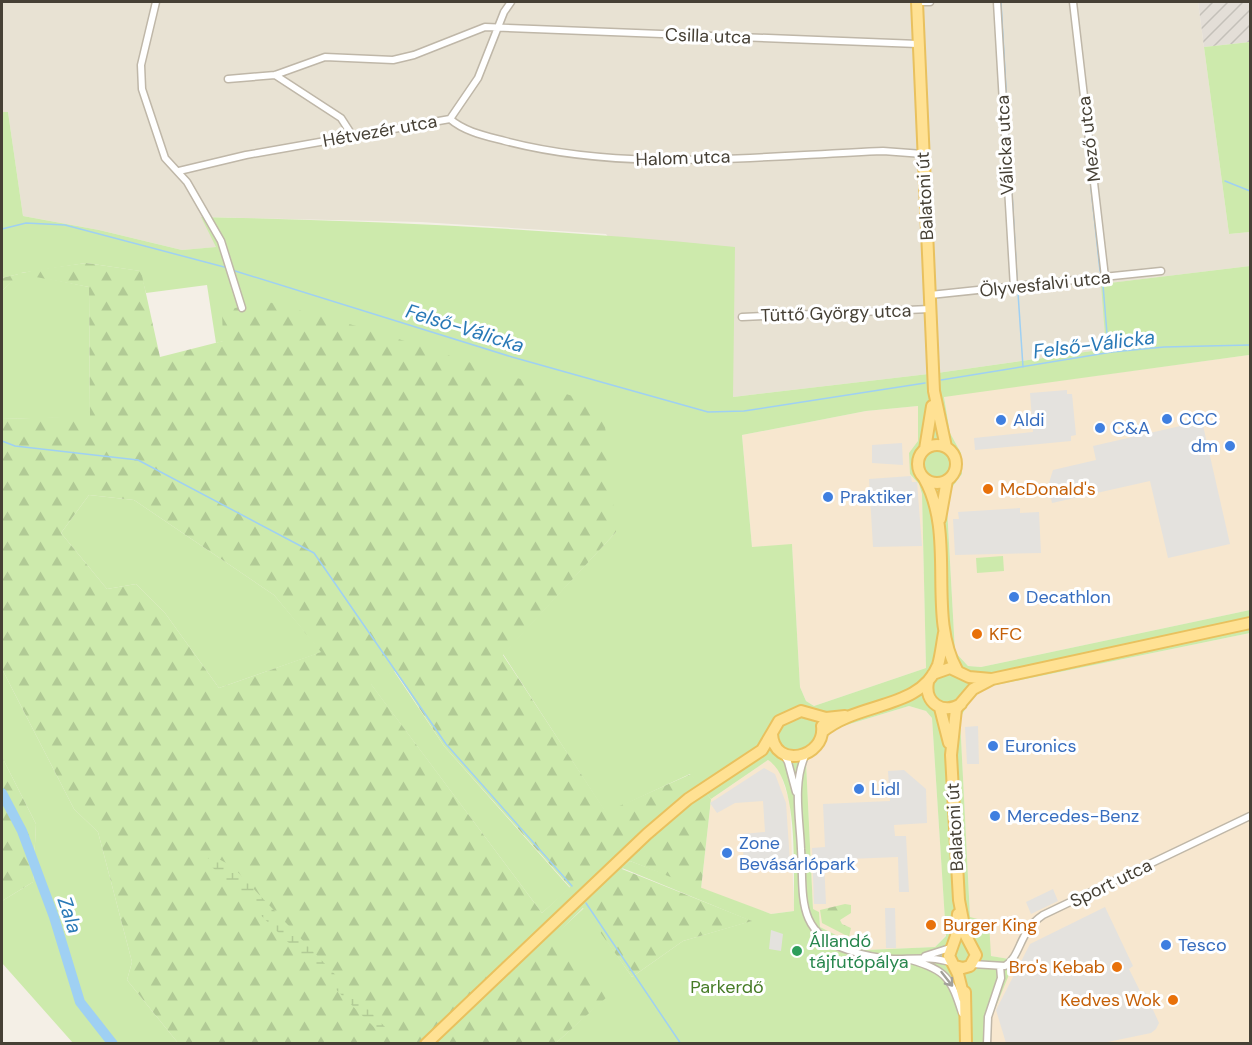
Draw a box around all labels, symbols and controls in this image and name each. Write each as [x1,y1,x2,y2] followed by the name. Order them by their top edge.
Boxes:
[665,23,751,49] street label: Csilla utca
[990,94,1020,196] street label: Válicka utca
[1072,95,1106,183] street label: Mező utca
[321,109,439,153] street label: Hétvezér utca
[635,144,731,172] street label: Halom utca
[911,151,939,241] street label: Balatoni út
[978,265,1112,303] street label: Ölyvesfalvi utca
[403,298,527,358] water label: Felső-Válicka
[760,298,912,328] street label: Tüttő György utca
[1032,324,1156,364] water label: Felső-Válicka
[1179,407,1218,431] place label: CCC
[1013,408,1045,432] place label: Aldi
[1160,412,1174,426] marker: CCC
[994,413,1008,427] marker: Aldi
[1112,416,1150,440] place label: C&A
[1093,421,1107,435] marker: C&A
[1191,434,1218,458] place label: dm
[1223,439,1237,453] marker: dm
[1000,477,1096,501] place label: McDonald's
[981,482,995,496] marker: McDonald's
[840,485,913,509] place label: Praktiker
[821,490,835,504] marker: Praktiker
[1026,585,1111,609] place label: Decathlon
[1007,590,1021,604] marker: Decathlon
[989,622,1022,646] place label: KFC
[970,627,984,641] marker: KFC
[1005,734,1076,758] place label: Euronics
[986,739,1000,753] marker: Euronics
[871,777,900,801] place label: Lidl
[852,782,866,796] marker: Lidl
[941,782,969,872] street label: Balatoni út
[1007,804,1139,828] place label: Mercedes-Benz
[988,809,1002,823] marker: Mercedes-Benz
[739,831,856,876] place label: Zone Bevásárlópark
[720,846,734,860] marker: Zone Bevásárlópark
[1066,853,1156,913] street label: Sport utca
[52,893,88,937] water label: Zala
[943,913,1037,937] place label: Burger King
[924,918,938,932] marker: Burger King
[809,929,908,974] place label: Állandó tájfutópálya
[1178,933,1227,957] place label: Tesco
[1159,938,1173,952] marker: Tesco
[790,944,804,958] marker: Állandó tájfutópálya
[1009,955,1105,979] place label: Bro's Kebab
[1110,960,1124,974] marker: Bro's Kebab
[940,971,953,987] one-way arrow
[690,975,764,999] park label: Parkerdő
[1060,988,1161,1012] place label: Kedves Wok
[1166,993,1180,1007] marker: Kedves Wok

